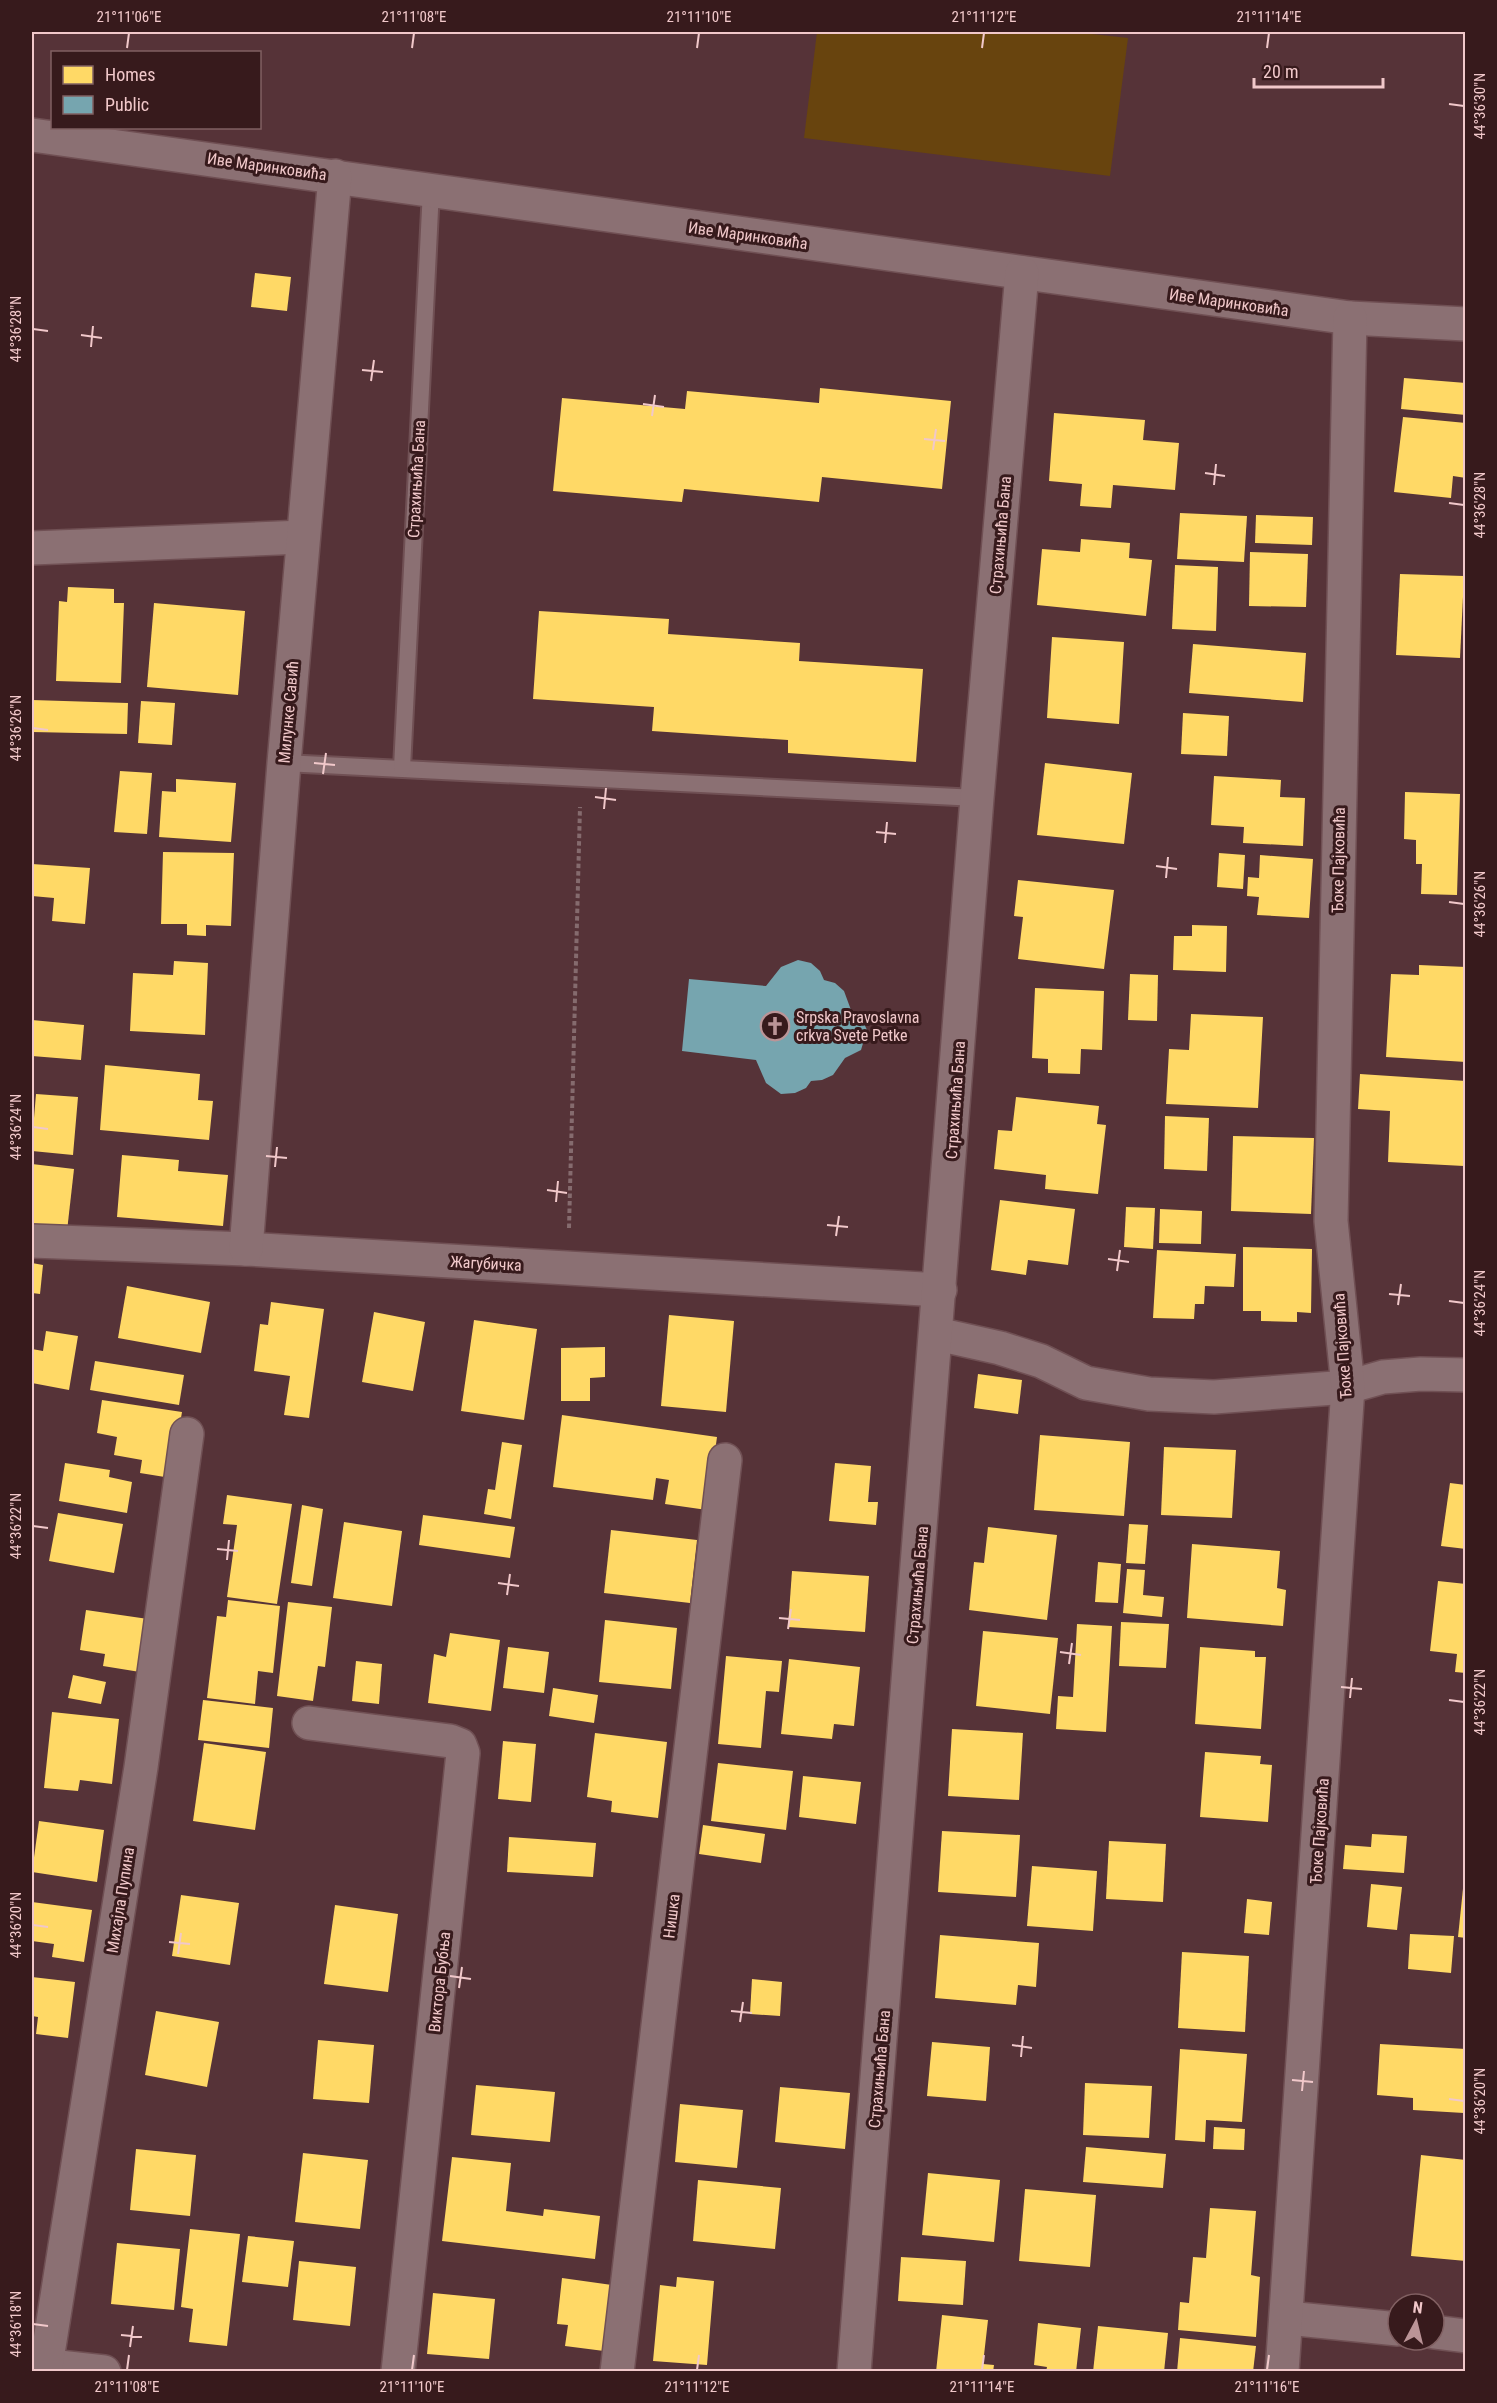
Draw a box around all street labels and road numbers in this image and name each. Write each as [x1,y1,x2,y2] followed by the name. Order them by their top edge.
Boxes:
[206,149,328,184] street label: Иве Маринковића
[687,218,809,253] street label: Иве Маринковића
[1168,285,1290,320] street label: Иве Маринковића
[404,420,429,539] street label: Страхињића Бана
[986,475,1015,595] street label: Страхињића Бана
[275,660,302,764] street label: Милунке Савић
[1328,807,1349,913] street label: Ђоке Пајковића
[942,1040,969,1160] street label: Страхињића Бана
[450,1252,522,1275] street label: Жагубичка
[1329,1293,1356,1399] street label: Ђоке Пајковића
[903,1525,932,1645] street label: Страхињића Бана
[1306,1778,1333,1884] street label: Ђоке Пајковића
[103,1846,138,1954] street label: Михајла Пупина
[659,1893,684,1939] street label: Нишка
[425,1931,454,2033] street label: Виктора Бубња
[865,2009,894,2129] street label: Страхињића Бана

